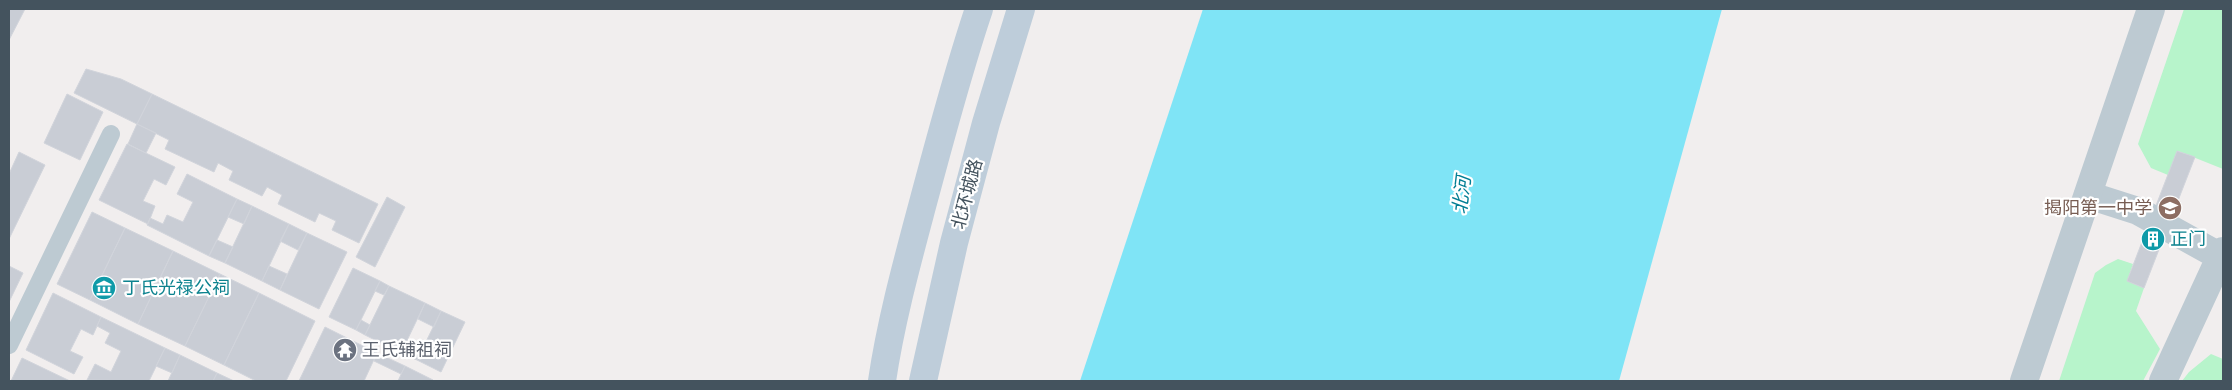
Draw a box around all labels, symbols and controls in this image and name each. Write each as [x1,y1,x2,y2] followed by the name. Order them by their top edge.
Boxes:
[946,156,986,231] street label: 北环城路
[1447,171,1475,215] water label: 北河
[2157,195,2183,221] school or university icon: 揭阳第一中学
[2044,196,2152,218] place label: 揭阳第一中学
[2140,226,2166,252] building icon: 正门
[2170,227,2206,249] place label: 正门
[91,275,117,301] museum icon: 丁氏光禄公祠
[122,276,230,298] place label: 丁氏光禄公祠
[332,337,358,363] temple icon: 王氏辅祖祠
[362,338,452,360] place label: 王氏辅祖祠

